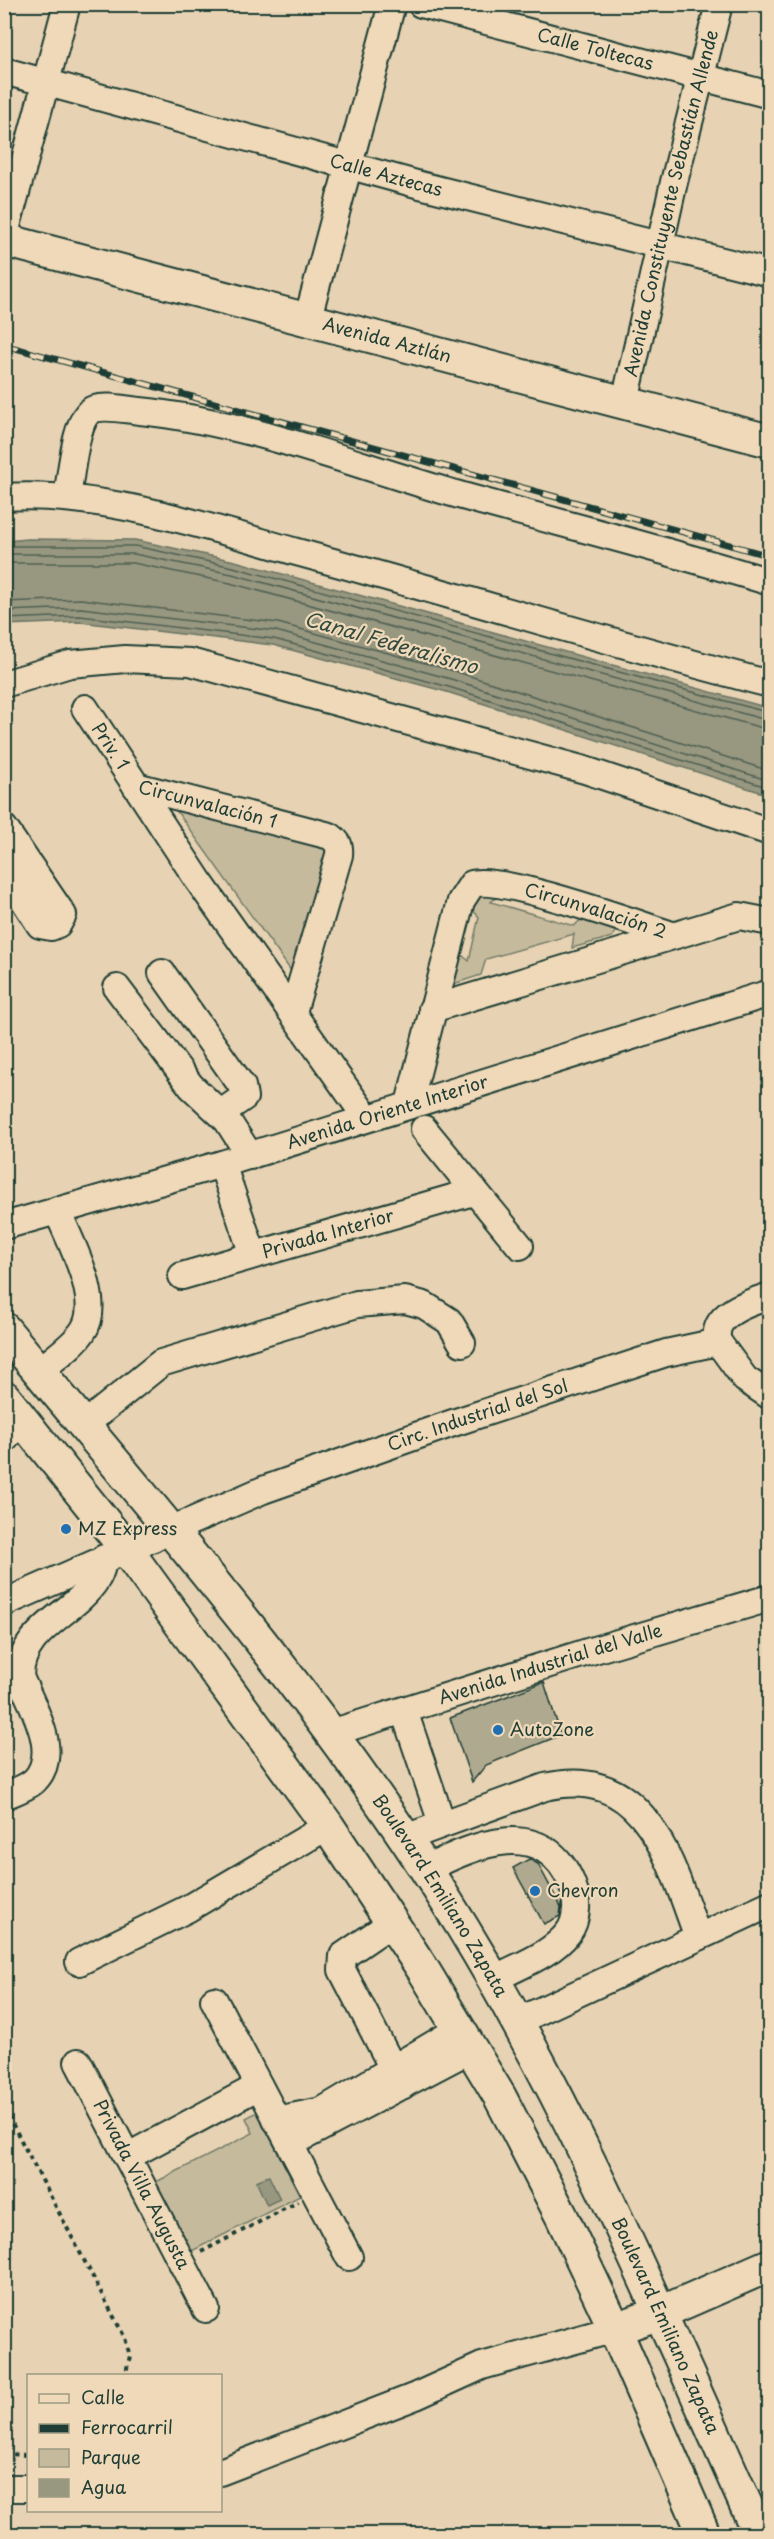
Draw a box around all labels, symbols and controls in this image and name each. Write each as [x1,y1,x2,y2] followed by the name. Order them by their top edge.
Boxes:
[534,20,657,76] street label: Calle Toltecas
[616,26,724,379] street label: Avenida Constituyente Sebastián Allende
[327,146,446,202] street label: Calle Aztecas
[320,309,455,369] street label: Avenida Aztlán
[301,603,482,681] water label: Canal Federalismo
[86,717,137,775] street label: Priv. 1
[136,772,280,834] street label: Circunvalación 1
[522,875,670,944] street label: Circunvalación 2
[283,1067,492,1155] street label: Avenida Oriente Interior
[259,1200,397,1264] street label: Privada Interior
[383,1371,571,1457] street label: Circ. Industrial del Sol
[78,1514,177,1541] place label: MZ Express
[59,1522,73,1536] marker: MZ Express
[435,1616,665,1710] street label: Avenida Industrial del Valle
[510,1715,594,1742] place label: AutoZone
[491,1723,505,1737] marker: AutoZone
[367,1788,516,2002] street label: Boulevard Emiliano Zapata
[547,1876,619,1903] place label: Chevron
[528,1884,542,1898] marker: Chevron
[88,2094,198,2274] street label: Privada Villa Augusta
[606,2212,728,2439] street label: Boulevard Emiliano Zapata
[27,2374,222,2512] legend
[81,2383,125,2410] text: Calle
[81,2413,173,2440] text: Ferrocarril
[81,2443,141,2470] text: Parque
[81,2473,127,2500] text: Agua

